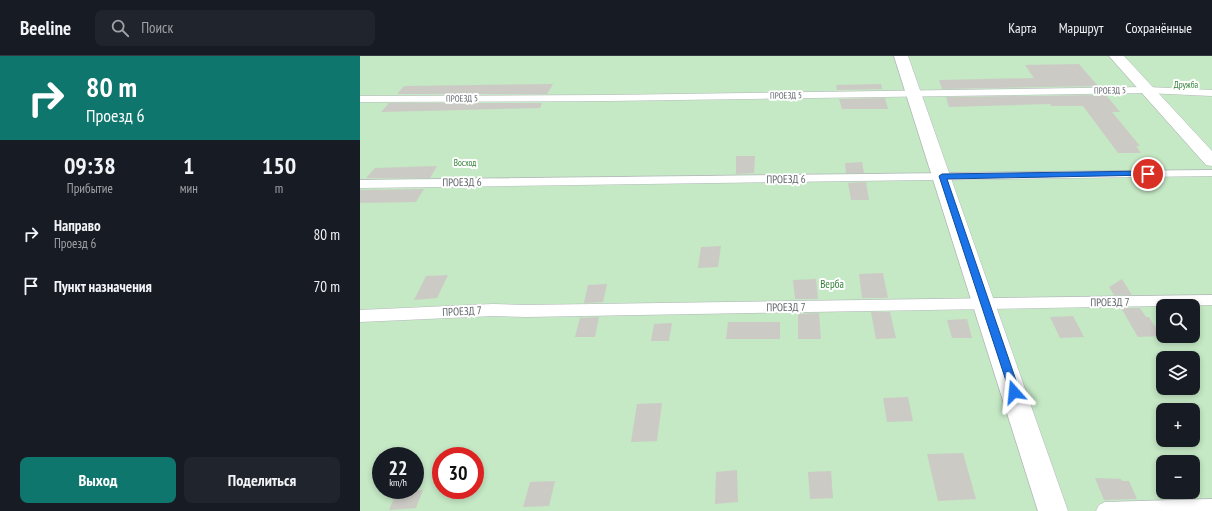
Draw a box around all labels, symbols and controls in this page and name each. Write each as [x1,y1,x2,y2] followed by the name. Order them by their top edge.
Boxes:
[95,10,375,46] search box
[20,16,71,40] text: Beeline
[109,17,131,39] icon: search
[141,18,173,37] text: Поиск
[1008,19,1037,37] text: Карта
[1059,19,1103,37] text: Маршрут
[1125,19,1192,37] text: Сохранённые
[86,68,137,105] text: 80 m
[20,72,72,124] icon: right
[1174,79,1199,90] park label: Дружба
[1094,84,1126,96] street label: ПРОЕЗД 5
[770,89,802,101] street label: ПРОЕЗД 5
[446,92,478,104] street label: ПРОЕЗД 5
[86,104,145,127] text: Проезд 6
[64,150,116,181] text: 09:38
[183,150,194,181] text: 1
[262,150,296,181] text: 150
[454,157,476,168] park label: Восход
[1131,157,1165,191] pin
[1137,163,1159,185] icon: arrive
[766,172,806,186] street label: ПРОЕЗД 6
[442,175,482,189] street label: ПРОЕЗД 6
[67,180,113,197] text: Прибытие
[180,180,198,197] text: мин
[275,180,283,197] text: m
[54,216,101,235] text: Направо
[20,223,42,245] icon: right
[314,225,340,244] text: 80 m
[54,235,96,252] text: Проезд 6
[20,275,42,297] icon: arrive
[54,277,152,296] text: Пункт назначения
[314,277,340,296] text: 70 m
[820,277,844,291] park label: Верба
[1090,295,1130,309] street label: ПРОЕЗД 7
[1156,299,1200,499] map controls
[1156,299,1200,343] button: search
[766,300,806,314] street label: ПРОЕЗД 7
[442,303,482,319] street label: ПРОЕЗД 7
[1156,351,1200,395] button: layers
[993,371,1035,413] position arrow
[1156,403,1200,447] button: +
[432,447,484,499] speed limit sign: 30
[388,455,408,481] text: 22
[1156,455,1200,499] button: −
[20,457,176,503] button: Выход
[184,457,340,503] button: Поделиться
[389,476,407,489] text: km/h

